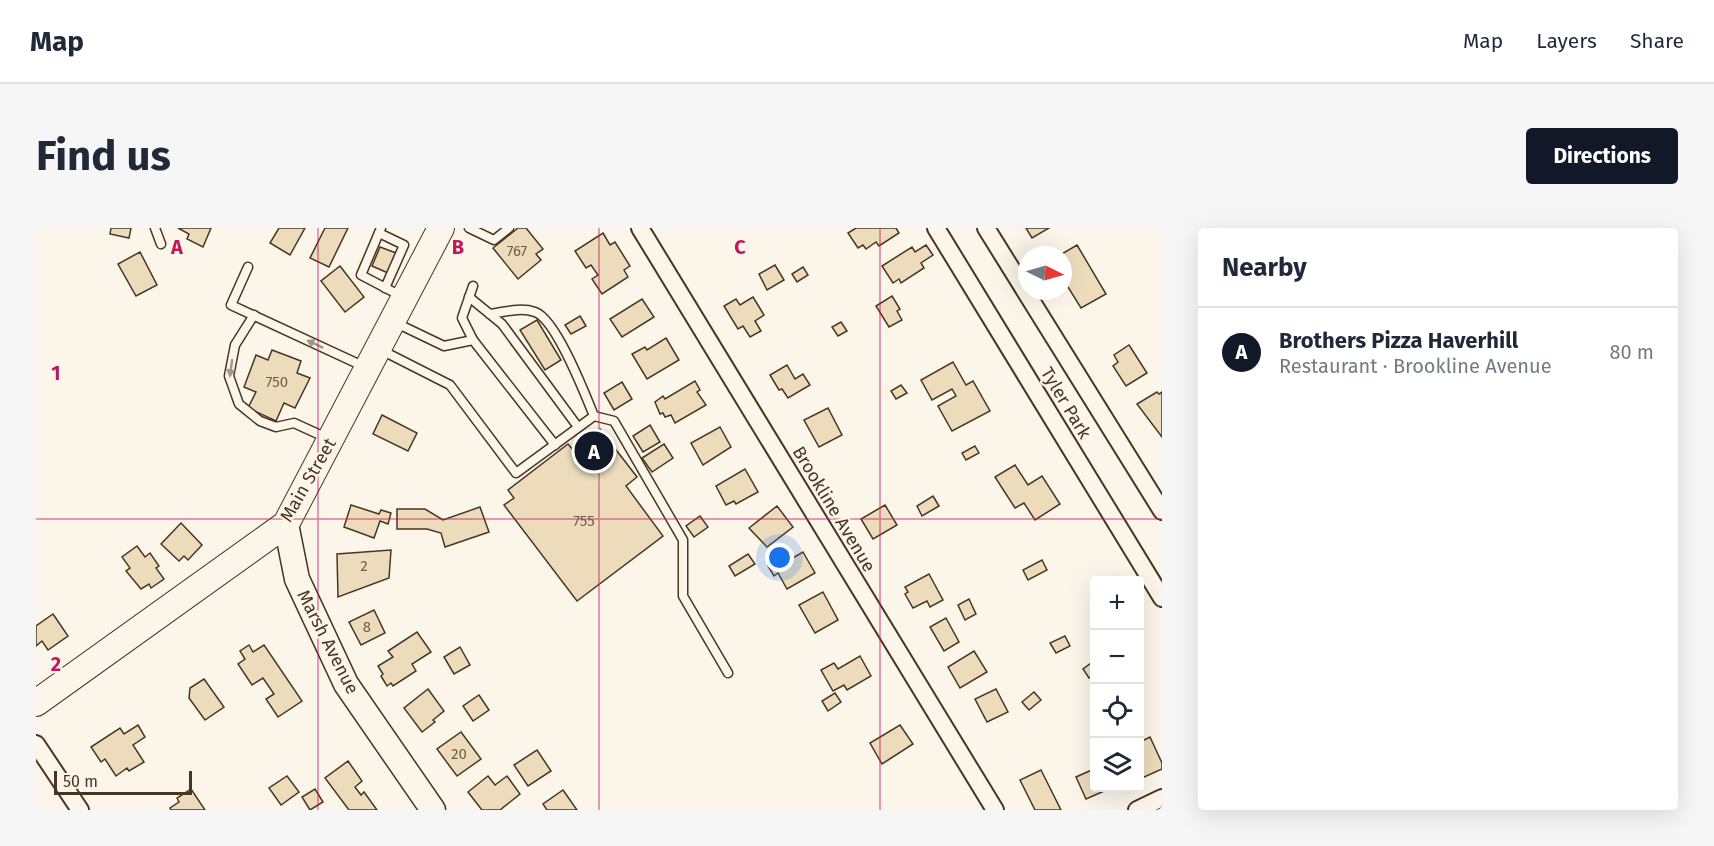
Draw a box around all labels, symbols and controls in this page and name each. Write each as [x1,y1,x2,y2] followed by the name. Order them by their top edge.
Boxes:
[30,25,84,58] text: Map
[1463,28,1503,54] text: Map
[1536,28,1597,54] text: Layers
[1630,28,1684,54] text: Share
[1526,128,1678,184] button: Directions
[36,131,171,181] text: Find us
[170,235,184,259] text: A
[452,235,464,259] text: B
[734,235,746,259] text: C
[507,242,528,260] house number: 767
[1018,246,1072,300] north arrow
[1222,252,1307,283] text: Nearby
[1279,327,1518,354] text: Brothers Pizza Haverhill
[307,339,324,348] one-way arrow
[1236,340,1247,364] text: A
[1609,340,1654,364] text: 80 m
[1279,354,1552,378] text: Restaurant · Brookline Avenue
[227,359,236,378] one-way arrow
[51,361,61,385] text: 1
[1036,363,1096,443] street label: Tyler Park
[266,373,288,391] house number: 750
[574,428,614,474] pin: A
[275,434,341,526] street label: Main Street
[788,442,880,576] street label: Brookline Avenue
[573,512,595,530] house number: 755
[765,543,794,572] your location
[360,557,368,575] house number: 2
[1090,576,1144,792] map controls
[1090,576,1144,630] button: +
[292,586,364,698] street label: Marsh Avenue
[363,618,371,636] house number: 8
[1090,630,1144,684] button: −
[51,652,61,676] text: 2
[1090,684,1144,738] button: locate
[1090,738,1144,792] button: layers
[451,745,467,763] house number: 20
[54,768,192,796] scale bar
[63,772,98,791] text: 50 m

